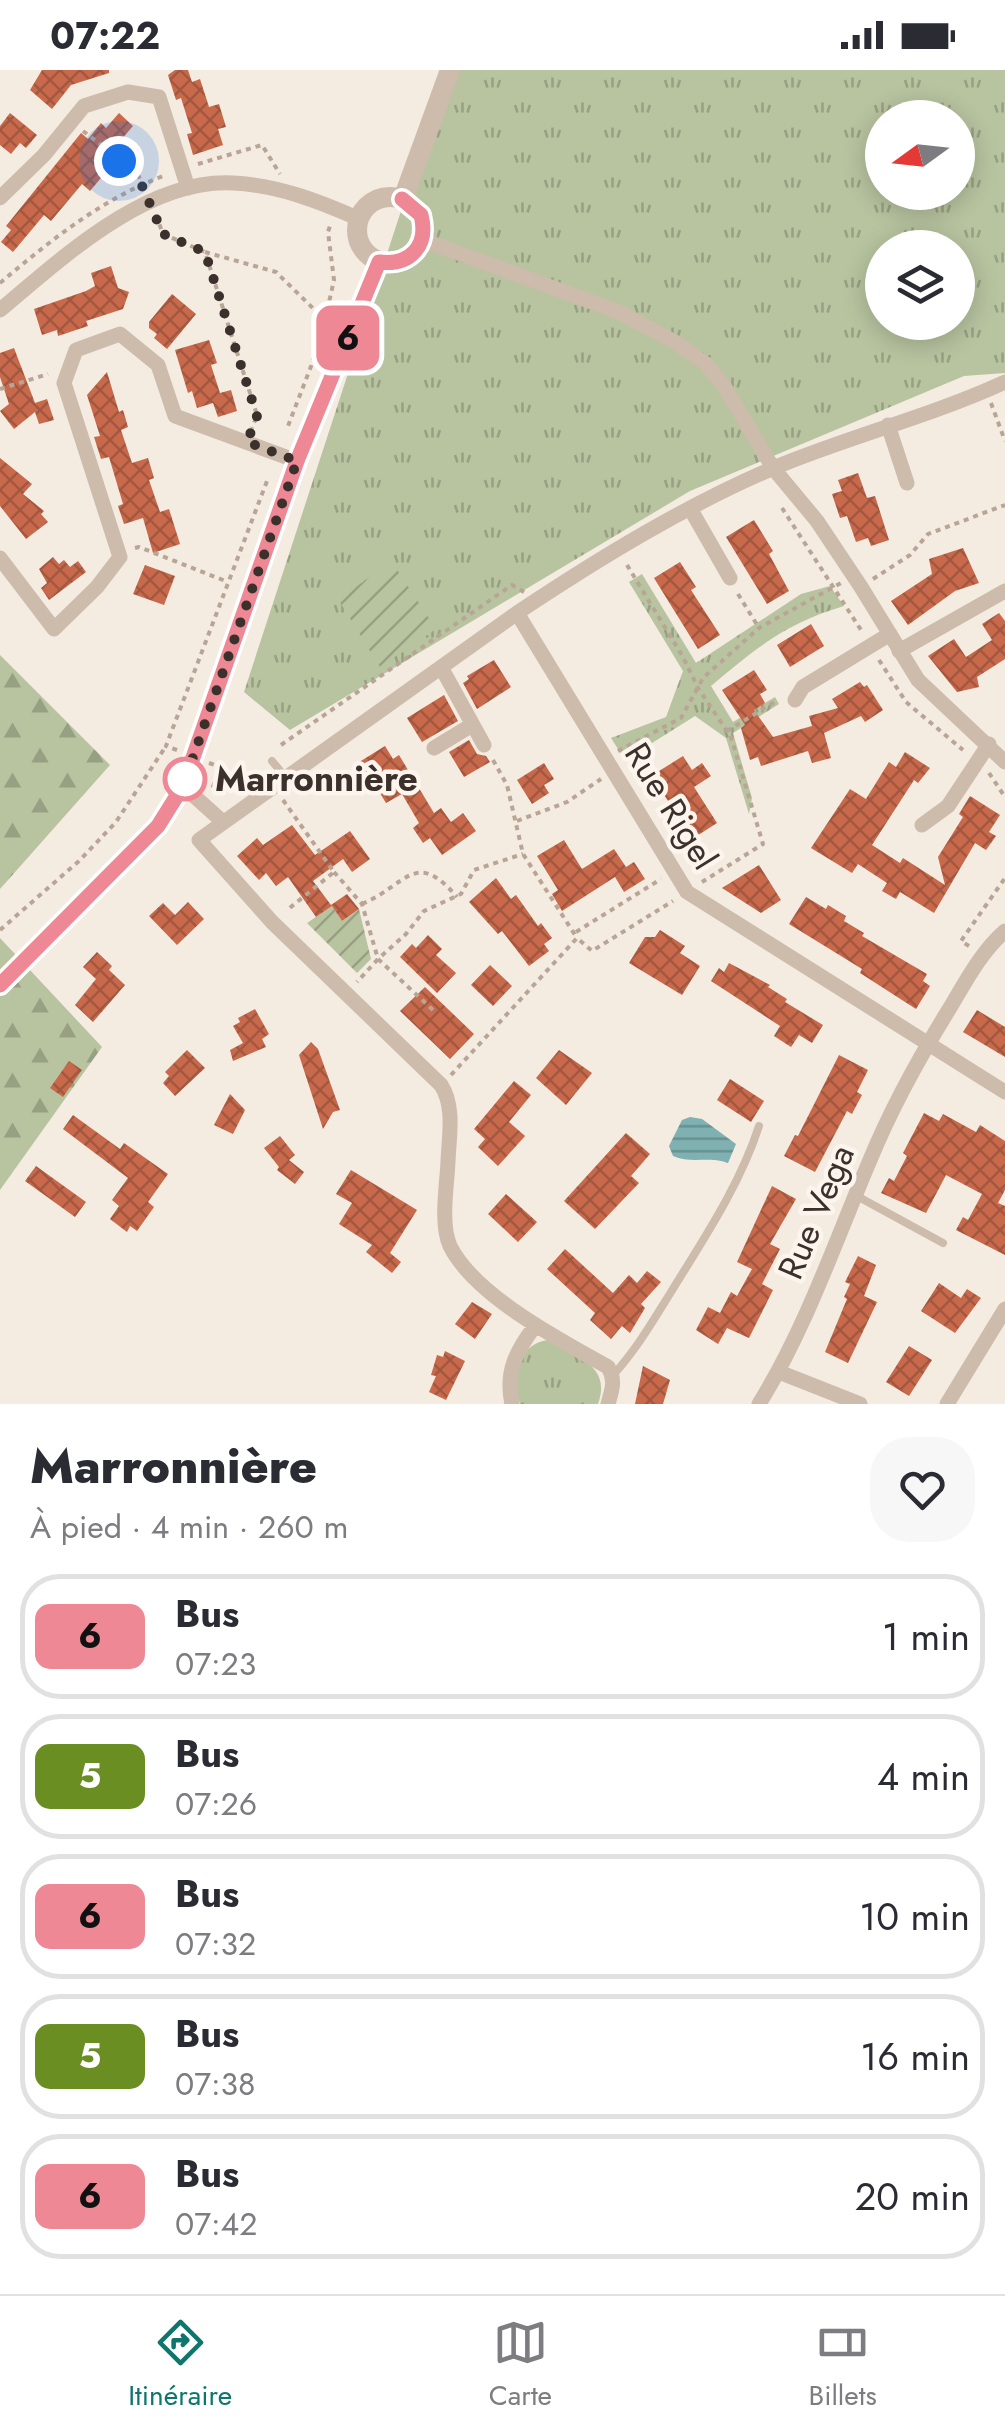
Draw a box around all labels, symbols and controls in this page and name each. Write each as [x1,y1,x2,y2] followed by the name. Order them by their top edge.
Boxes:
[50,8,160,63] text: 07:22
[865,100,975,210] north arrow
[865,100,975,340] map controls
[94,136,144,186] your location
[865,230,975,340] button: layers
[316,306,380,370] line badge: 6
[336,313,360,363] text: 6
[612,733,730,879] street label: Rue Rigel
[215,754,418,804] place label: Marronnière
[164,758,206,800] marker: Marronnière
[765,1137,867,1287] street label: Rue Vega
[30,1432,317,1501] text: Marronnière
[870,1437,975,1542] button: heart
[30,1504,348,1550] text: À pied · 4 min · 260 m
[175,1586,239,1641] text: Bus
[882,1609,970,1664] text: 1 min
[78,1611,102,1661] text: 6
[175,1641,256,1687] text: 07:23
[175,1726,239,1781] text: Bus
[877,1749,970,1804] text: 4 min
[79,1751,101,1801] text: 5
[175,1781,257,1827] text: 07:26
[175,1866,239,1921] text: Bus
[859,1889,970,1944] text: 10 min
[78,1891,102,1941] text: 6
[175,1921,256,1967] text: 07:32
[175,2006,239,2061] text: Bus
[860,2029,970,2084] text: 16 min
[79,2031,101,2081] text: 5
[175,2061,256,2107] text: 07:38
[175,2146,239,2201] text: Bus
[855,2169,970,2224] text: 20 min
[78,2171,102,2221] text: 6
[175,2201,257,2247] text: 07:42
[128,2315,232,2416] tab: Itinéraire
[489,2315,552,2416] tab: Carte
[809,2315,877,2416] tab: Billets

